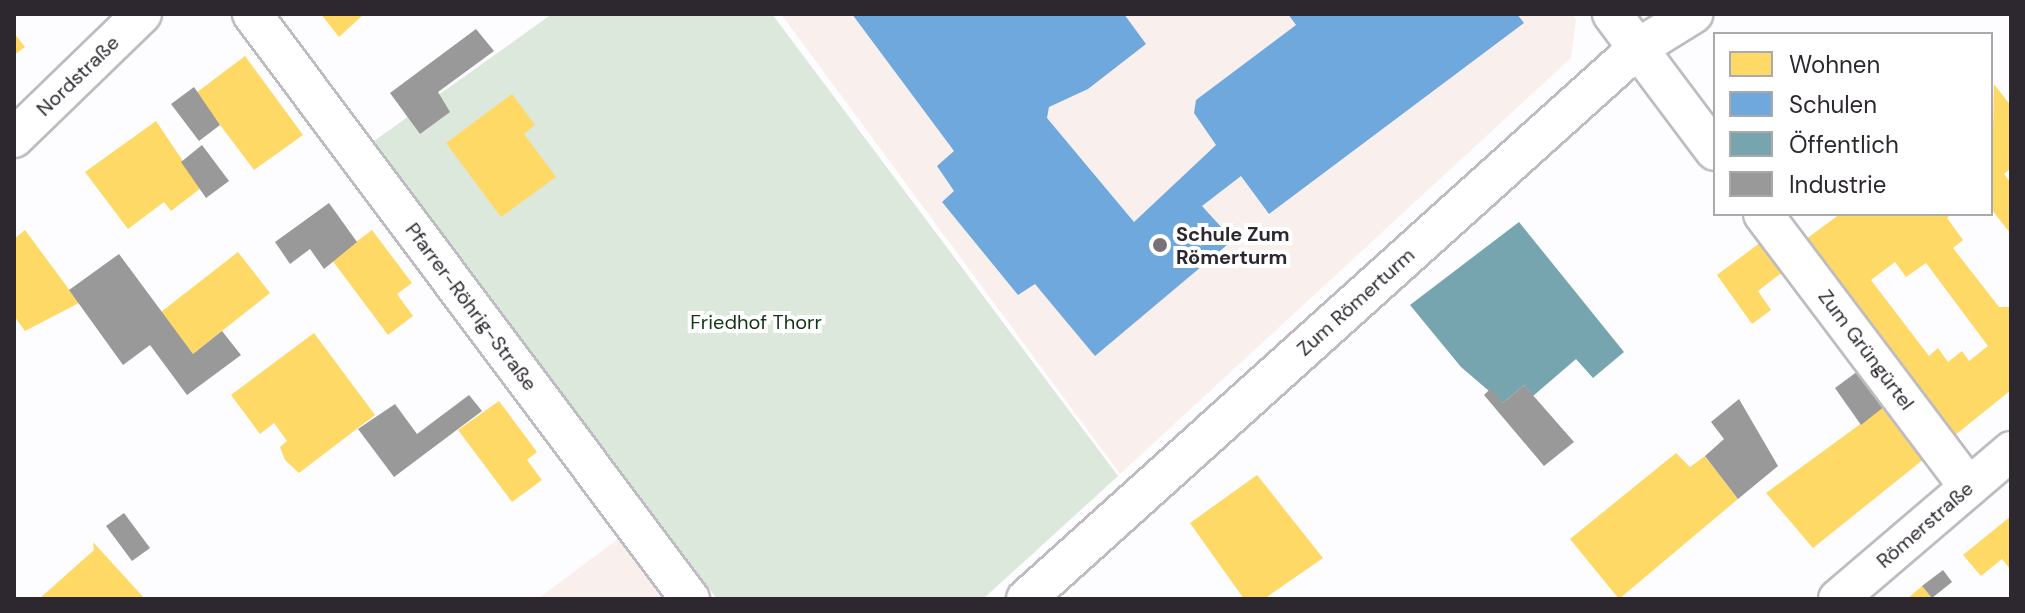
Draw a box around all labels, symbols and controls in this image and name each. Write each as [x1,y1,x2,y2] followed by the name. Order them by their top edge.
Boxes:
[32,31,124,121] street label: Nordstraße
[1713,32,1993,216] legend
[1789,49,1880,80] text: Wohnen
[1789,89,1877,120] text: Schulen
[1789,129,1899,160] text: Öffentlich
[1789,169,1886,200] text: Industrie
[400,218,542,396] street label: Pfarrer-Röhrig-Straße
[1176,222,1290,269] place label: Schule Zum Römerturm
[1151,236,1169,254] marker: Schule Zum Römerturm
[1292,243,1420,361] street label: Zum Römerturm
[1813,285,1919,415] street label: Zum Grüngürtel
[690,310,822,334] park label: Friedhof Thorr
[1872,477,1978,573] street label: Römerstraße

